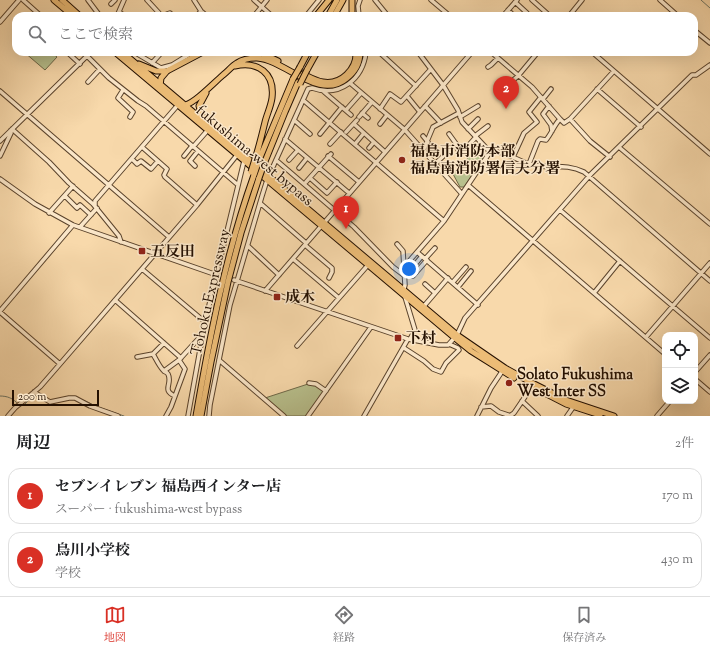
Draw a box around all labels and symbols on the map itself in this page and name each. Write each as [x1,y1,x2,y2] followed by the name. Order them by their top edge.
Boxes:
[493,76,519,109] pin: 2
[191,101,317,212] street label: fukushima-west bypass
[410,142,560,180] place label: 福島市消防本部 福島南消防署信夫分署
[397,155,407,165] marker: 福島市消防本部 福島南消防署信夫分署
[333,196,359,229] pin: 1
[187,227,236,358] street label: Tohoku Expressway
[150,242,195,263] place label: 五反田
[137,246,147,256] marker: 五反田
[399,259,419,279] your location
[285,288,315,309] place label: 成木
[272,292,282,302] marker: 成木
[406,329,436,350] place label: 下村
[393,333,403,343] marker: 下村
[517,365,633,403] place label: Solato Fukushima West Inter SS
[504,378,514,388] marker: Solato Fukushima West Inter SS
[12,388,99,407] scale bar

